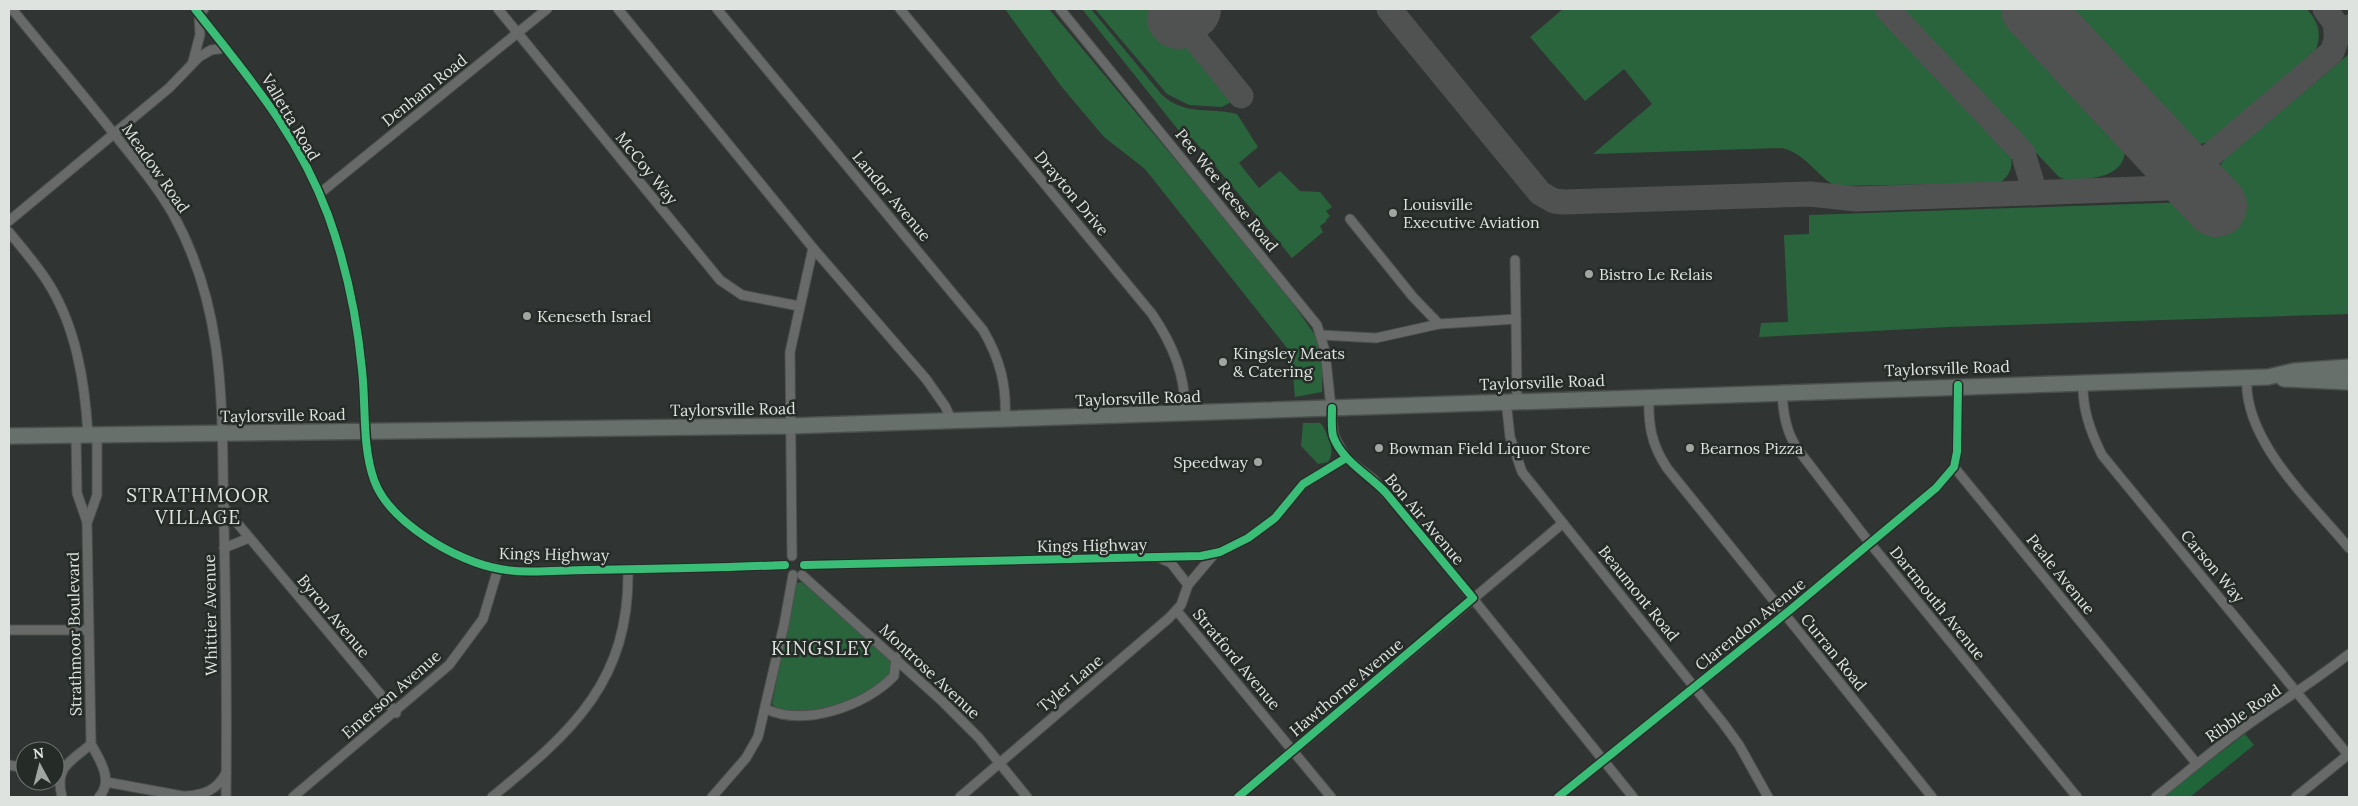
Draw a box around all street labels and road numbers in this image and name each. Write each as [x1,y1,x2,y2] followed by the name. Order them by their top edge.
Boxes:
[377,49,471,130] street label: Denham Road
[257,69,325,164] street label: Valletta Road
[118,120,194,217] street label: Meadow Road
[1171,124,1283,256] street label: Pee Wee Reese Road
[612,128,683,209] street label: McCoy Way
[1031,146,1114,240] street label: Drayton Drive
[848,147,936,246] street label: Landor Avenue
[1884,356,2011,380] street label: Taylorsville Road
[1479,370,1606,394] street label: Taylorsville Road
[1075,386,1202,410] street label: Taylorsville Road
[670,398,796,420] street label: Taylorsville Road
[220,404,346,426] street label: Taylorsville Road
[1381,469,1469,569] street label: Bon Air Avenue
[2177,526,2250,607] street label: Carson Way
[2022,530,2100,619] street label: Peale Avenue
[1037,534,1148,556] street label: Kings Highway
[1594,541,1684,645] street label: Beaumont Road
[1886,542,1990,664] street label: Dartmouth Avenue
[499,543,610,565] street label: Kings Highway
[63,551,85,716] street label: Strathmoor Boulevard
[199,554,221,676] street label: Whittier Avenue
[293,570,375,662] street label: Byron Avenue
[1691,573,1809,675] street label: Clarendon Avenue
[1189,604,1285,714] street label: Stratford Avenue
[1797,609,1872,695] street label: Curran Road
[875,619,985,723] street label: Montrose Avenue
[1285,633,1407,740] street label: Hawthorne Avenue
[337,645,445,743] street label: Emerson Avenue
[1033,650,1107,716] street label: Tyler Lane
[2201,679,2285,746] street label: Ribble Road

